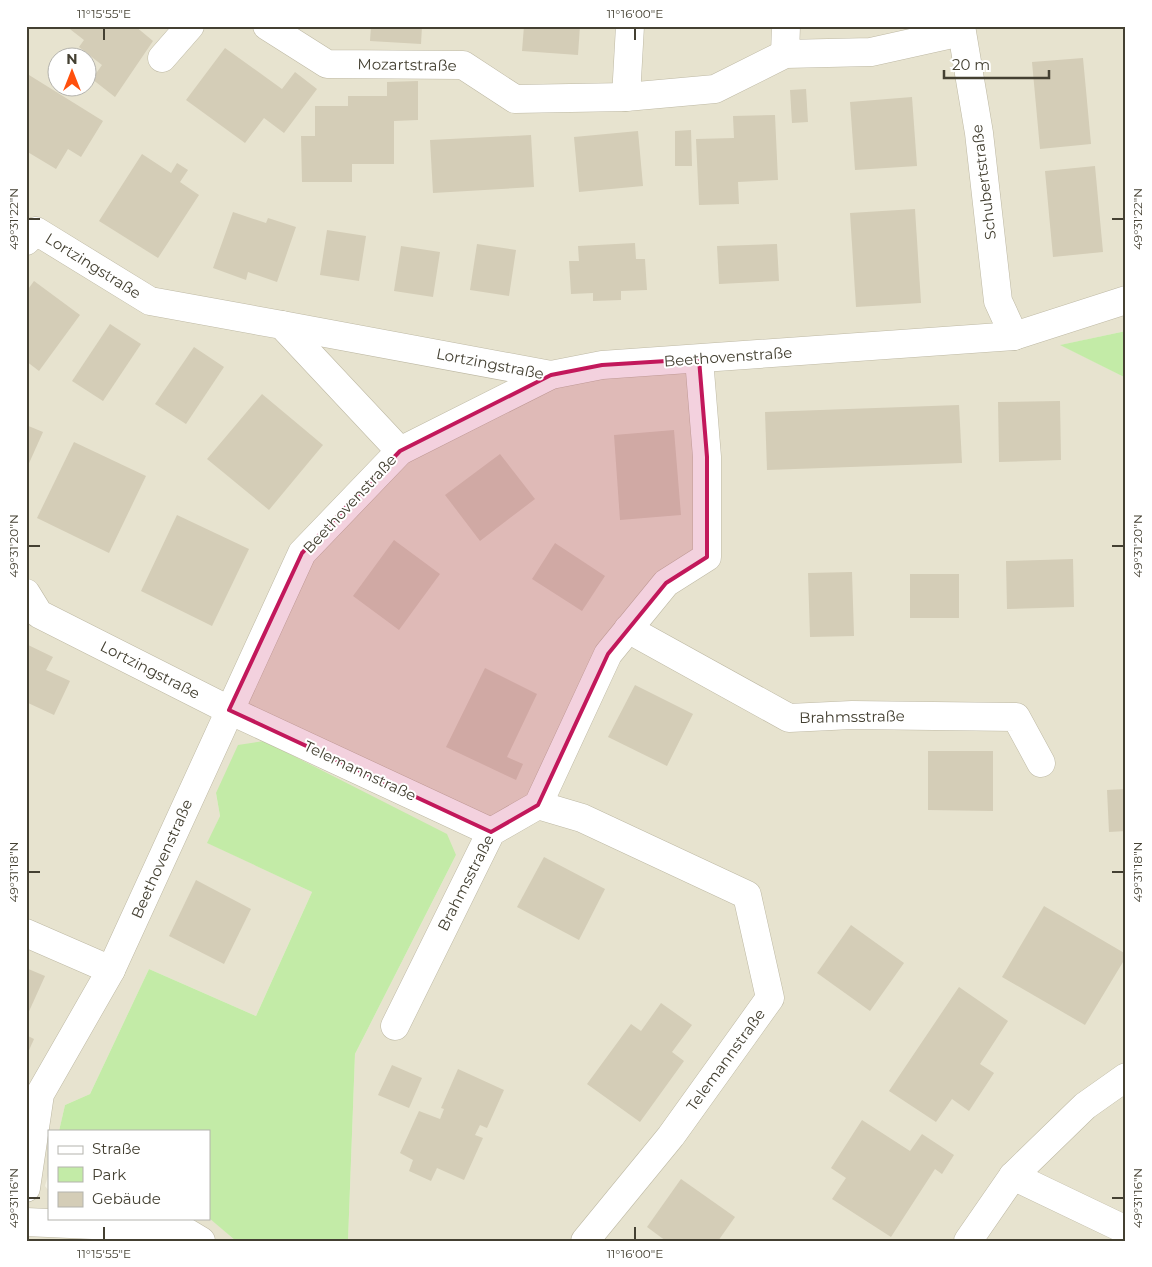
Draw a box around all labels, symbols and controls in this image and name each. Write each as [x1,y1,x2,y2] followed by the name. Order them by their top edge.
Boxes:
[77,6,131,21] text: 11°15'55"E
[607,6,663,21] text: 11°16'00"E
[48,48,98,98] north arrow
[944,48,1050,80] scale bar
[66,50,78,68] text: N
[357,54,457,75] street label: Mozartstraße
[952,55,990,74] text: 20 m
[967,123,1000,241] street label: Schubertstraße
[6,188,21,250] text: 49°31'22"N
[1130,188,1145,250] text: 49°31'22"N
[42,229,145,303] street label: Lortzingstraße
[663,343,793,370] street label: Beethovenstraße
[435,344,546,383] street label: Lortzingstraße
[299,450,400,557] street label: Beethovenstraße
[6,514,21,578] text: 49°31'20"N
[1130,514,1145,578] text: 49°31'20"N
[97,636,203,703] street label: Lortzingstraße
[799,706,905,727] street label: Brahmsstraße
[301,736,419,805] street label: Telemannstraße
[127,796,196,921] street label: Beethovenstraße
[433,831,498,934] street label: Brahmsstraße
[6,842,21,902] text: 49°31'18"N
[1130,842,1145,902] text: 49°31'18"N
[682,1005,769,1115] street label: Telemannstraße
[48,1130,210,1220] legend
[92,1139,141,1158] text: Straße
[92,1165,126,1184] text: Park
[6,1168,21,1228] text: 49°31'16"N
[1130,1168,1145,1228] text: 49°31'16"N
[92,1189,161,1208] text: Gebäude
[77,1246,131,1261] text: 11°15'55"E
[607,1246,663,1261] text: 11°16'00"E

